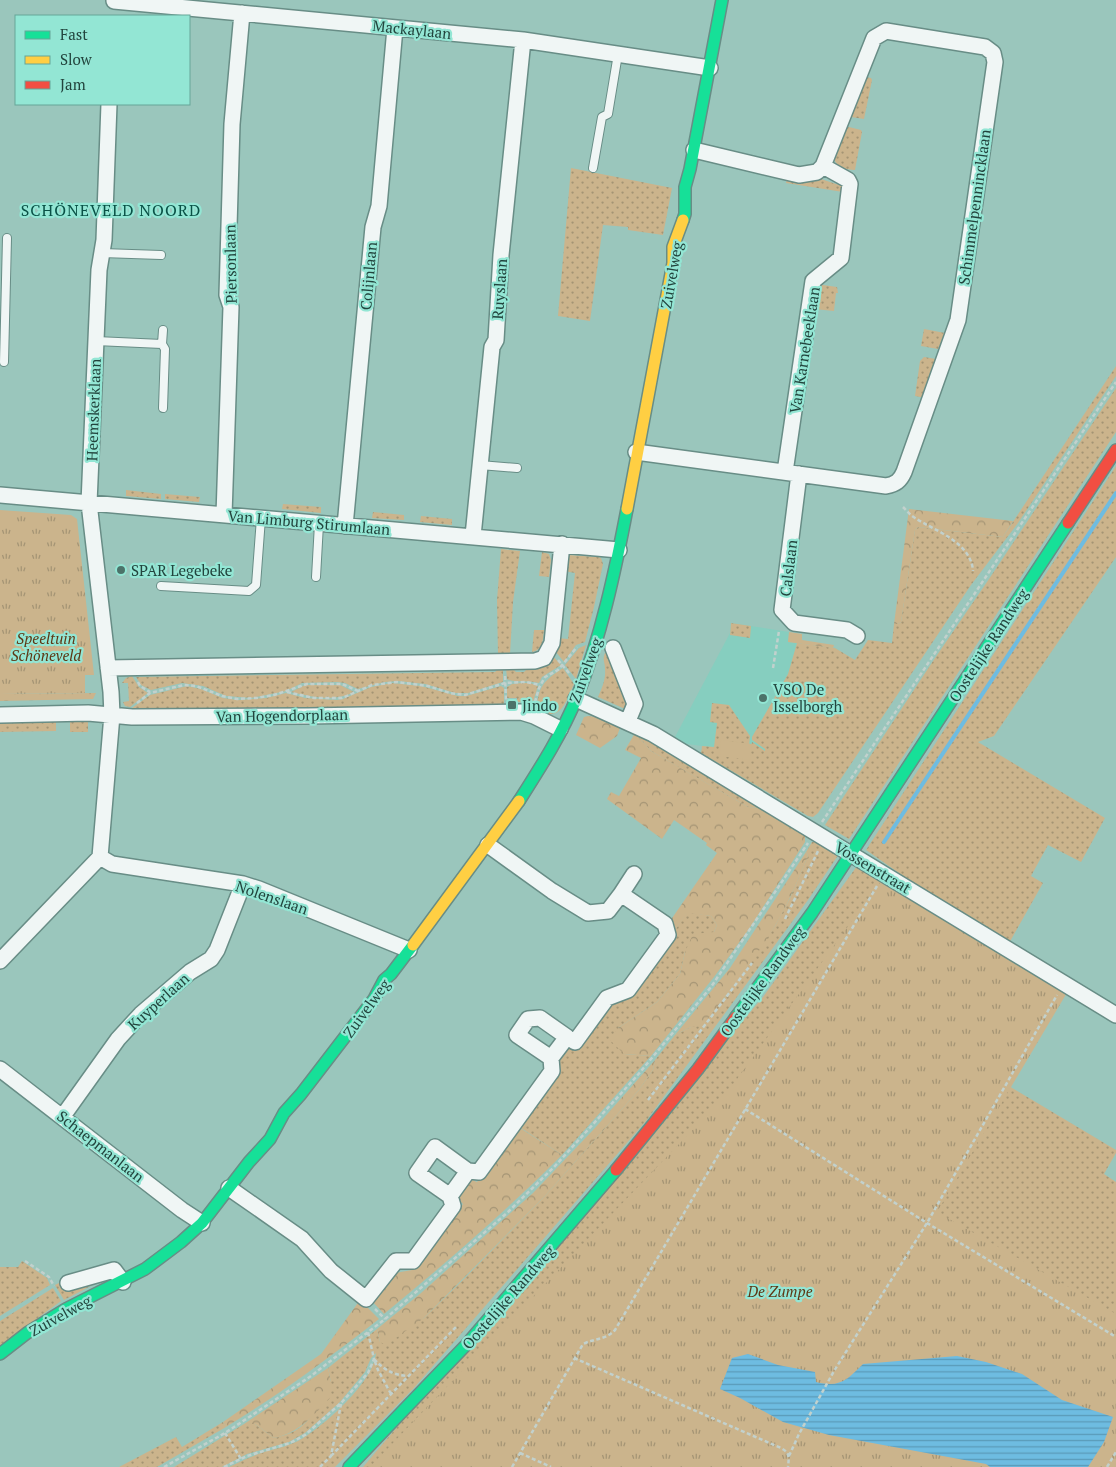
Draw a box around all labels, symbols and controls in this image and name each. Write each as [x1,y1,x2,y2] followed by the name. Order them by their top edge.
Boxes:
[15,15,190,105] legend
[372,15,452,43] street label: Mackaylaan
[60,24,88,44] text: Fast
[60,49,93,69] text: Slow
[60,74,86,94] text: Jam
[953,128,995,286] street label: Schimmelpennincklaan
[21,199,201,221] district label: SCHÖNEVELD NOORD
[219,224,241,304] street label: Piersonlaan
[655,239,687,310] street label: Zuivelweg
[355,241,381,311] street label: Colijnlaan
[487,258,511,320] street label: Ruyslaan
[784,285,824,415] street label: Van Karnebeeklaan
[81,358,105,462] street label: Heemskerklaan
[227,505,391,539] street label: Van Limburg Stirumlaan
[775,538,801,597] street label: Calslaan
[131,560,232,580] place label: SPAR Legebeke
[115,564,127,576] marker: SPAR Legebeke
[944,583,1033,706] street label: Oostelijke Randweg
[11,628,82,665] park label: Speeltuin Schöneveld
[564,634,606,705] street label: Zuivelweg
[773,679,842,716] place label: VSO De Isselborgh
[757,692,769,704] marker: VSO De Isselborgh
[522,695,557,715] place label: Jindo
[506,699,518,711] marker: Jindo
[216,704,348,726] street label: Van Hogendorplaan
[831,836,915,898] street label: Vossenstraat
[233,875,311,919] street label: Nolenslaan
[715,921,809,1040] street label: Oostelijke Randweg
[123,968,193,1034] street label: Kuyperlaan
[338,974,395,1041] street label: Zuivelweg
[53,1106,149,1186] street label: Schaepmanlaan
[457,1240,559,1353] street label: Oostelijke Randweg
[746,1281,813,1301] park label: De Zumpe
[25,1289,95,1340] street label: Zuivelweg

